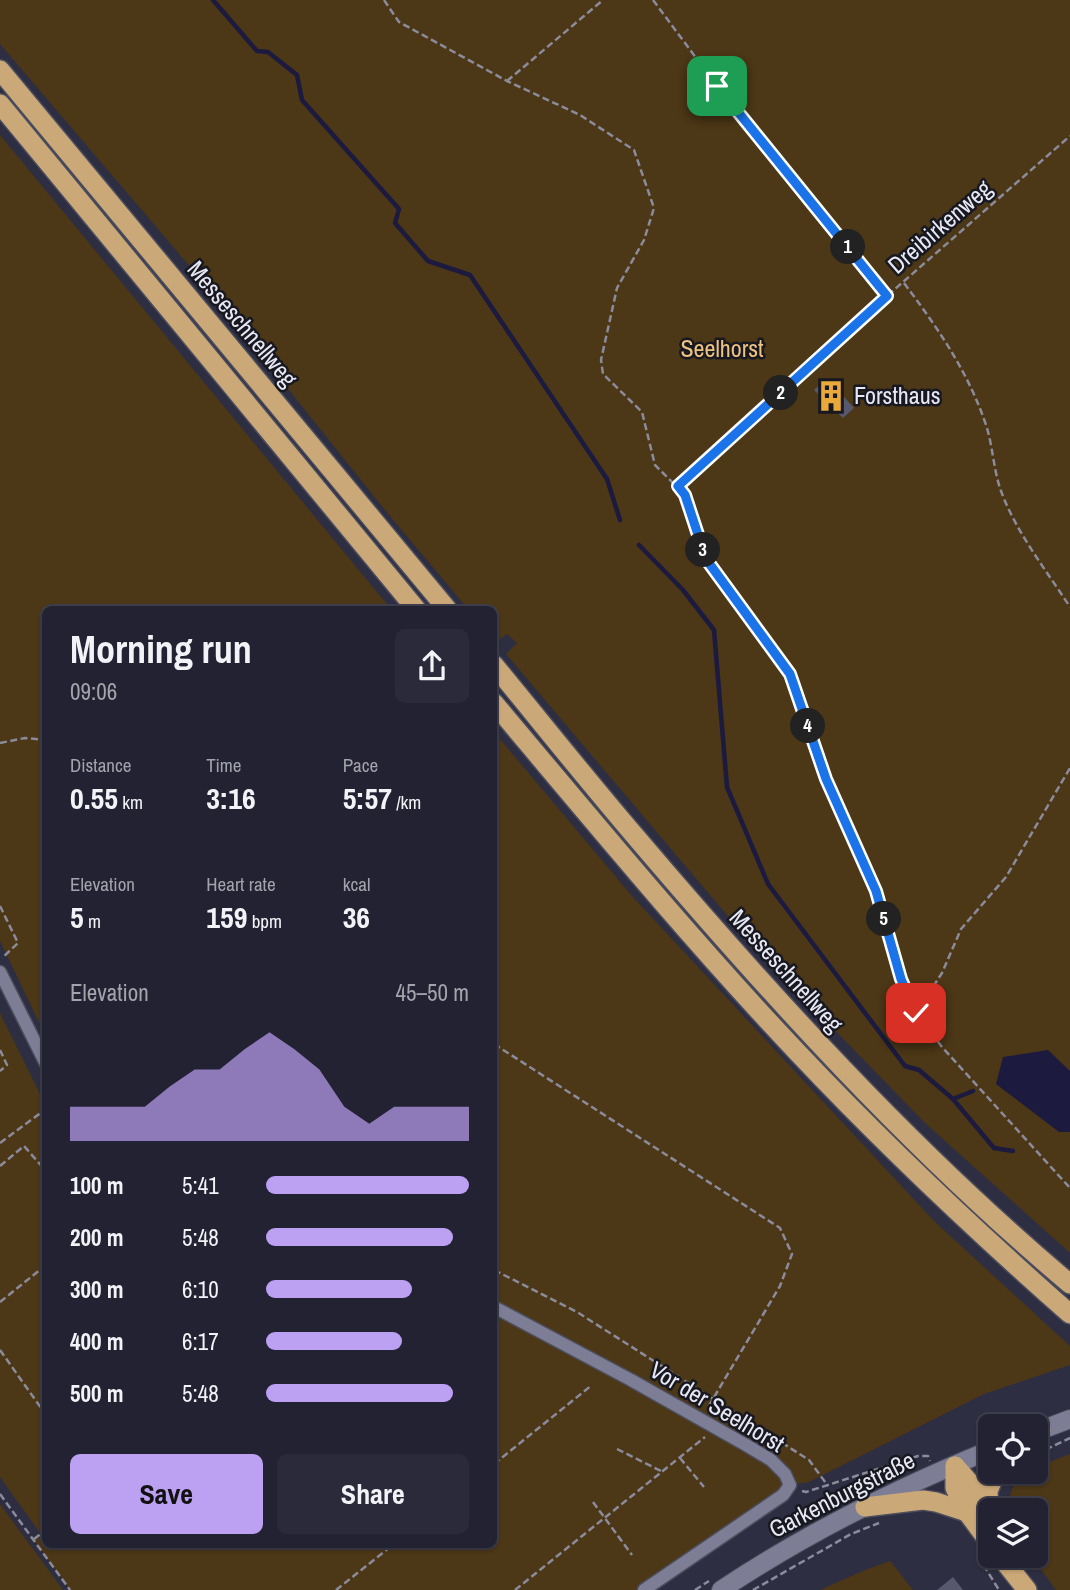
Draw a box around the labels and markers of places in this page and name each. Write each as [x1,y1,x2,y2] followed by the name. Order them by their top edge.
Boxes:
[687,56,747,116] pin
[830,230,866,264] pin: 1
[764,376,798,410] pin: 2
[814,379,848,413] building icon: Forsthaus
[854,379,941,411] place label: Forsthaus
[686,532,720,568] pin: 3
[790,708,826,744] pin: 4
[866,902,902,936] pin: 5
[886,983,946,1043] pin

